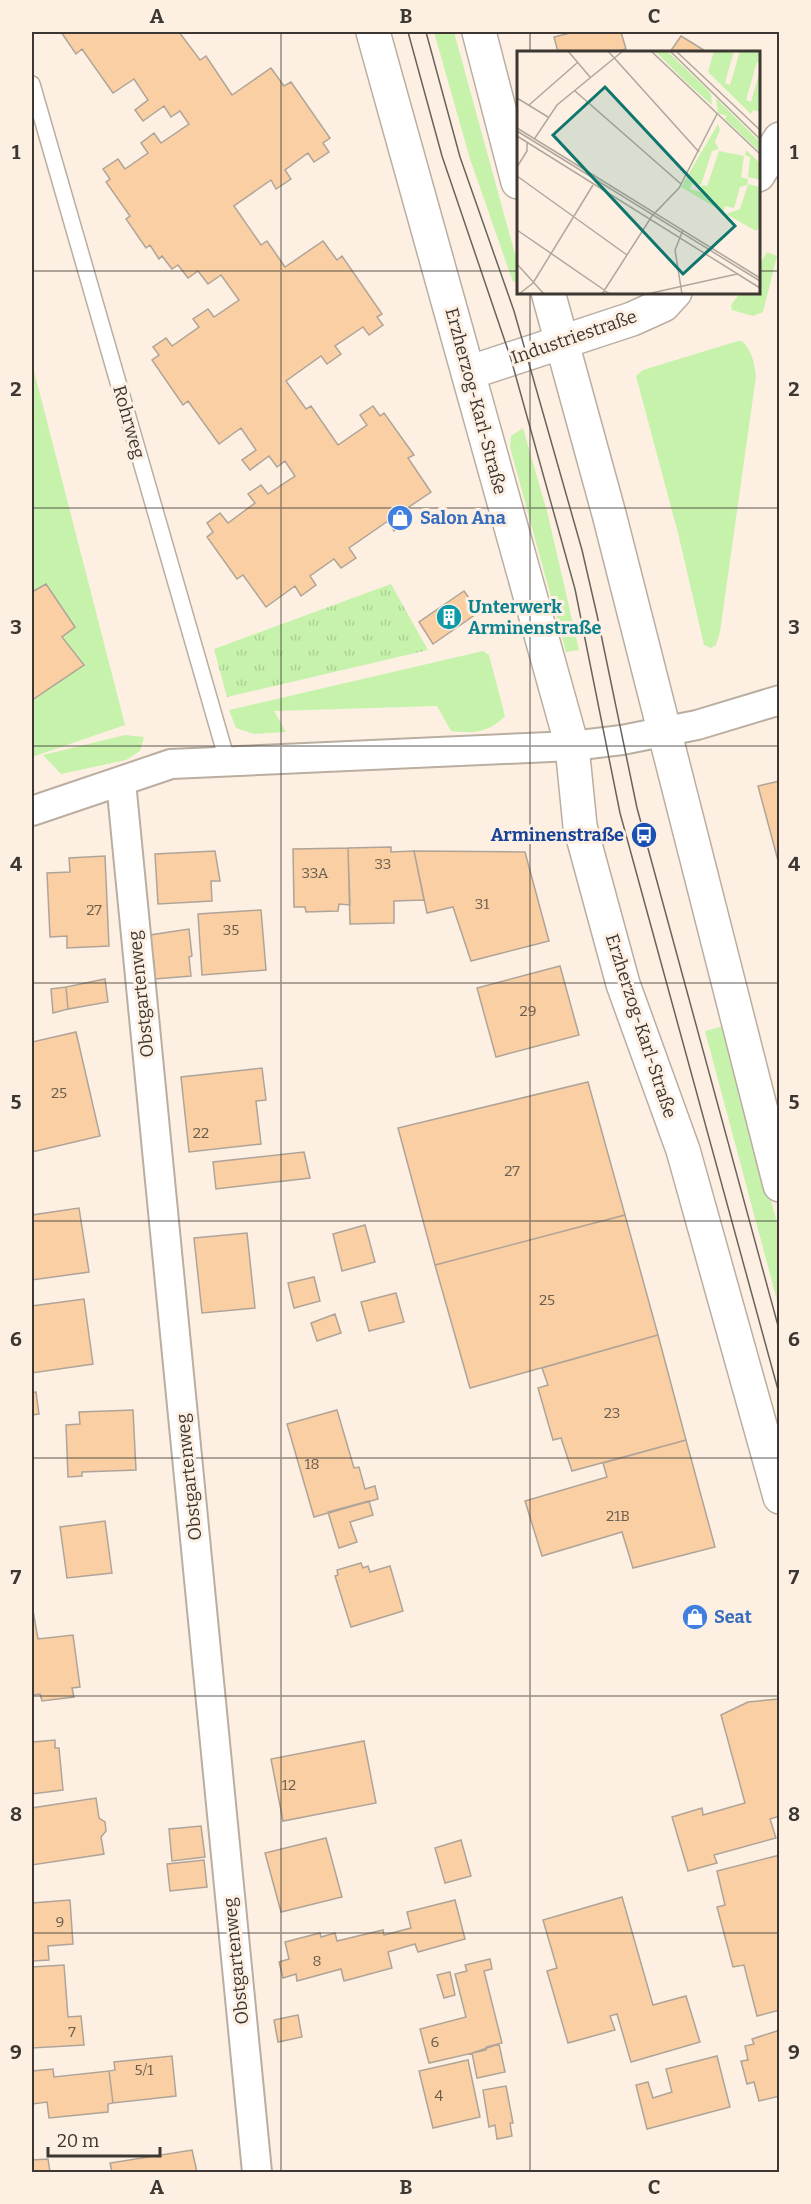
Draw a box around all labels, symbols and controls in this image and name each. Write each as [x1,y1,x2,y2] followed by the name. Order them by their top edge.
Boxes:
[150,4,165,28] text: A
[400,4,413,28] text: B
[648,4,660,28] text: C
[517,51,760,294] inset map
[12,140,21,164] text: 1
[790,140,799,164] text: 1
[440,305,512,497] street label: Erzherzog-Karl-Straße
[508,305,640,369] street label: Industriestraße
[10,377,22,401] text: 2
[788,377,800,401] text: 2
[108,383,150,461] street label: Rohrweg
[385,503,415,533] shop icon: Salon Ana
[420,507,506,529] place label: Salon Ana
[468,596,601,639] place label: Unterwerk Arminenstraße
[434,602,464,632] building icon: Unterwerk Arminenstraße
[10,615,22,639] text: 3
[788,615,800,639] text: 3
[629,820,659,850] bus stop icon: Arminenstraße
[491,824,624,846] place label: Arminenstraße
[10,852,22,876] text: 4
[788,852,800,876] text: 4
[375,855,391,873] house number: 33
[302,864,329,882] house number: 33A
[475,895,489,913] house number: 31
[86,901,102,919] house number: 27
[223,921,239,939] house number: 35
[123,930,159,1058] street label: Obstgartenweg
[601,931,681,1121] street label: Erzherzog-Karl-Straße
[520,1002,536,1020] house number: 29
[51,1084,67,1102] house number: 25
[11,1090,22,1114] text: 5
[789,1090,800,1114] text: 5
[193,1124,209,1142] house number: 22
[504,1162,520,1180] house number: 27
[539,1291,555,1309] house number: 25
[10,1327,22,1351] text: 6
[788,1327,800,1351] text: 6
[604,1404,620,1422] house number: 23
[171,1413,207,1541] street label: Obstgartenweg
[304,1455,320,1473] house number: 18
[606,1507,630,1525] house number: 21B
[11,1565,22,1589] text: 7
[789,1565,800,1589] text: 7
[680,1602,710,1632] shop icon: Seat
[714,1606,752,1628] place label: Seat
[282,1776,296,1794] house number: 12
[10,1802,22,1826] text: 8
[788,1802,800,1826] text: 8
[218,1897,254,2025] street label: Obstgartenweg
[56,1913,64,1931] house number: 9
[312,1952,322,1970] house number: 8
[68,2023,76,2041] house number: 7
[431,2033,440,2051] house number: 6
[10,2040,22,2064] text: 9
[788,2040,800,2064] text: 9
[135,2061,153,2079] house number: 5/1
[435,2087,444,2105] house number: 4
[48,2120,160,2158] scale bar
[57,2130,99,2152] text: 20 m
[150,2175,165,2199] text: A
[400,2175,413,2199] text: B
[648,2175,660,2199] text: C

